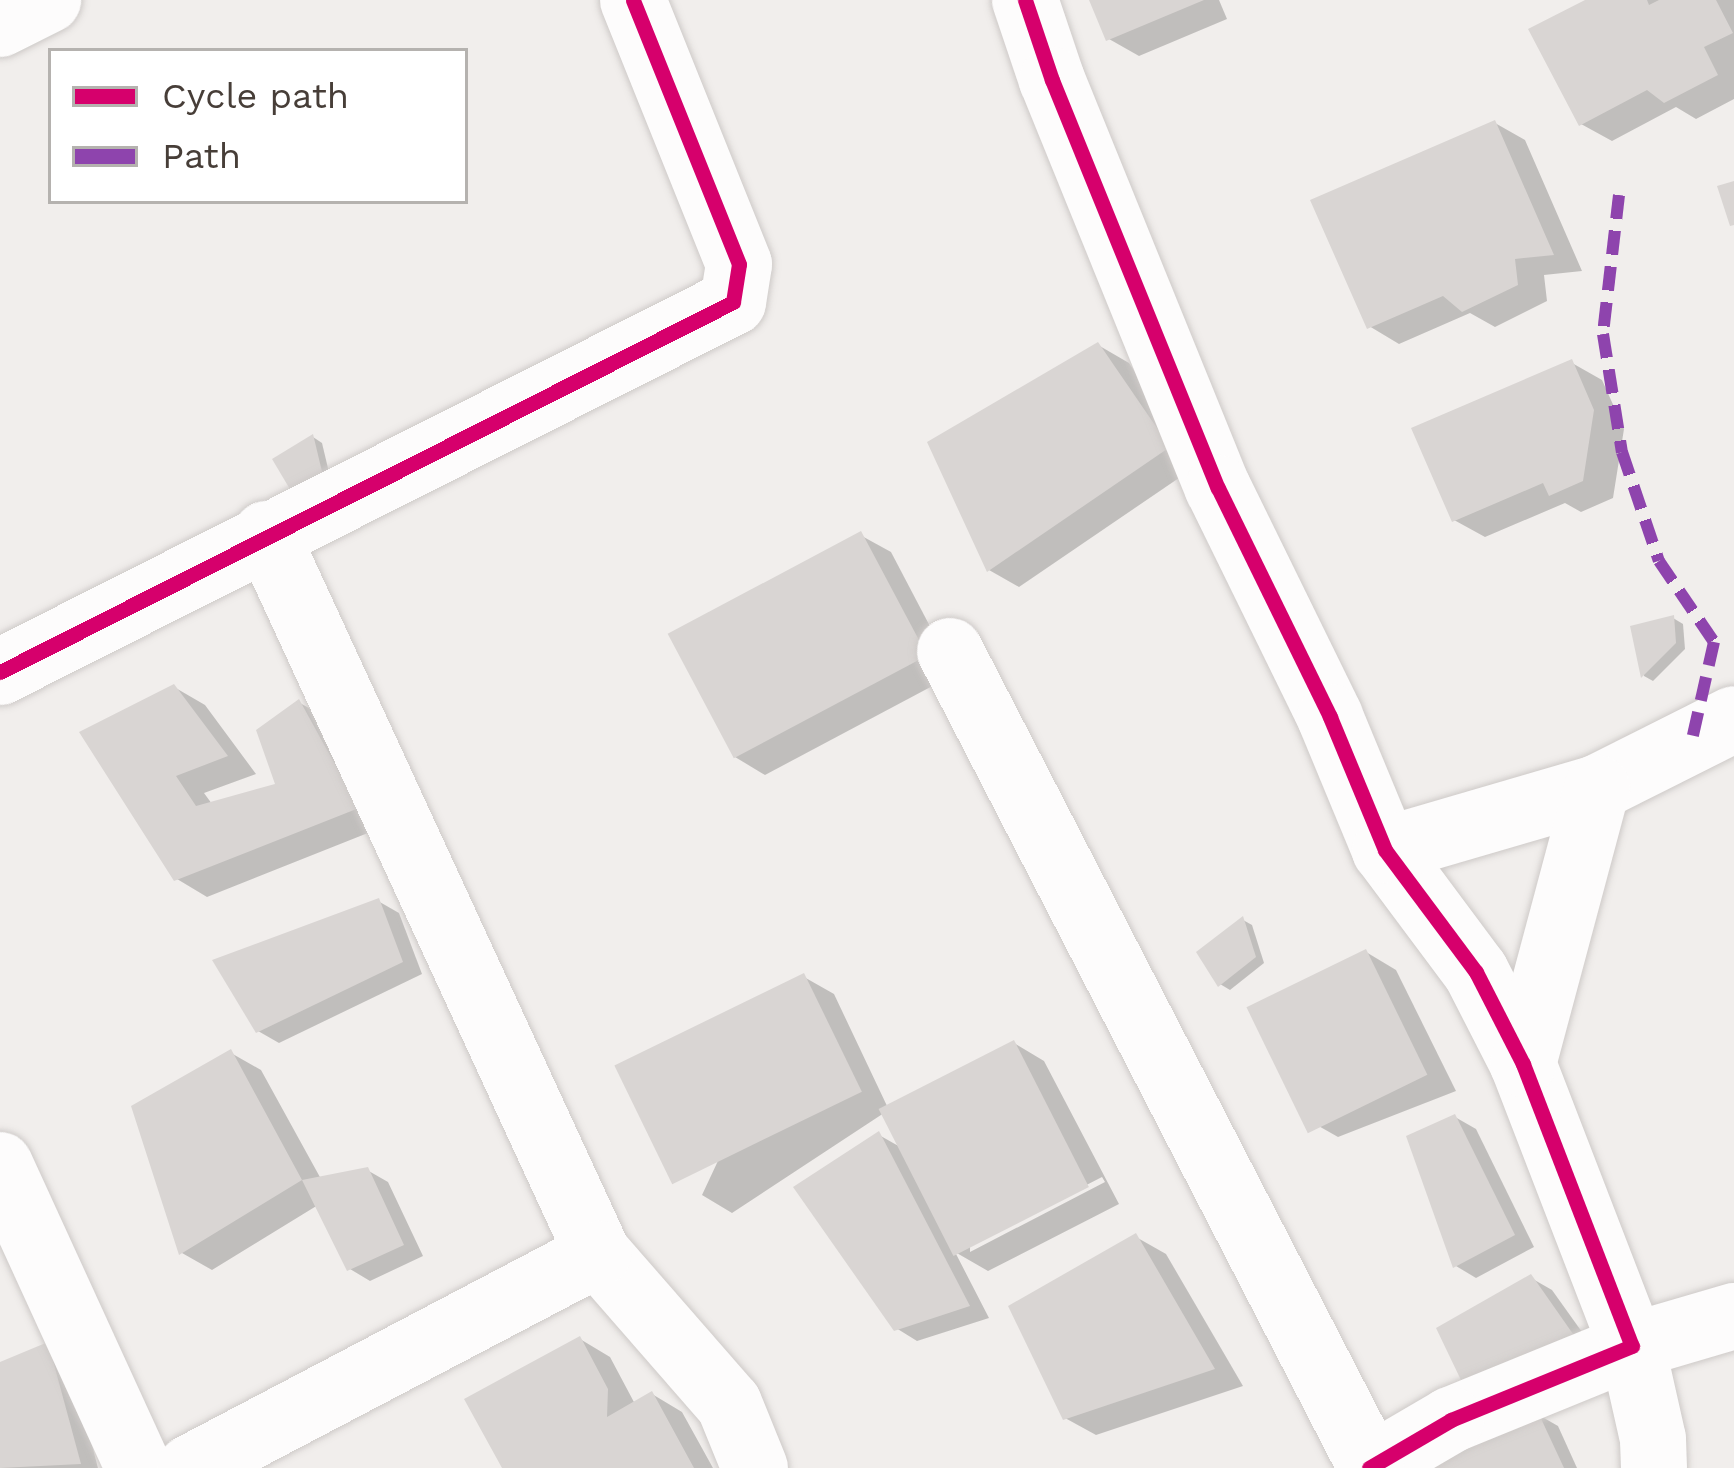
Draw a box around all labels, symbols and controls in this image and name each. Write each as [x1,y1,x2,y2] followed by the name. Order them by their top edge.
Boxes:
[48,48,468,204] legend
[162,75,349,117] text: Cycle path
[162,135,241,177] text: Path

